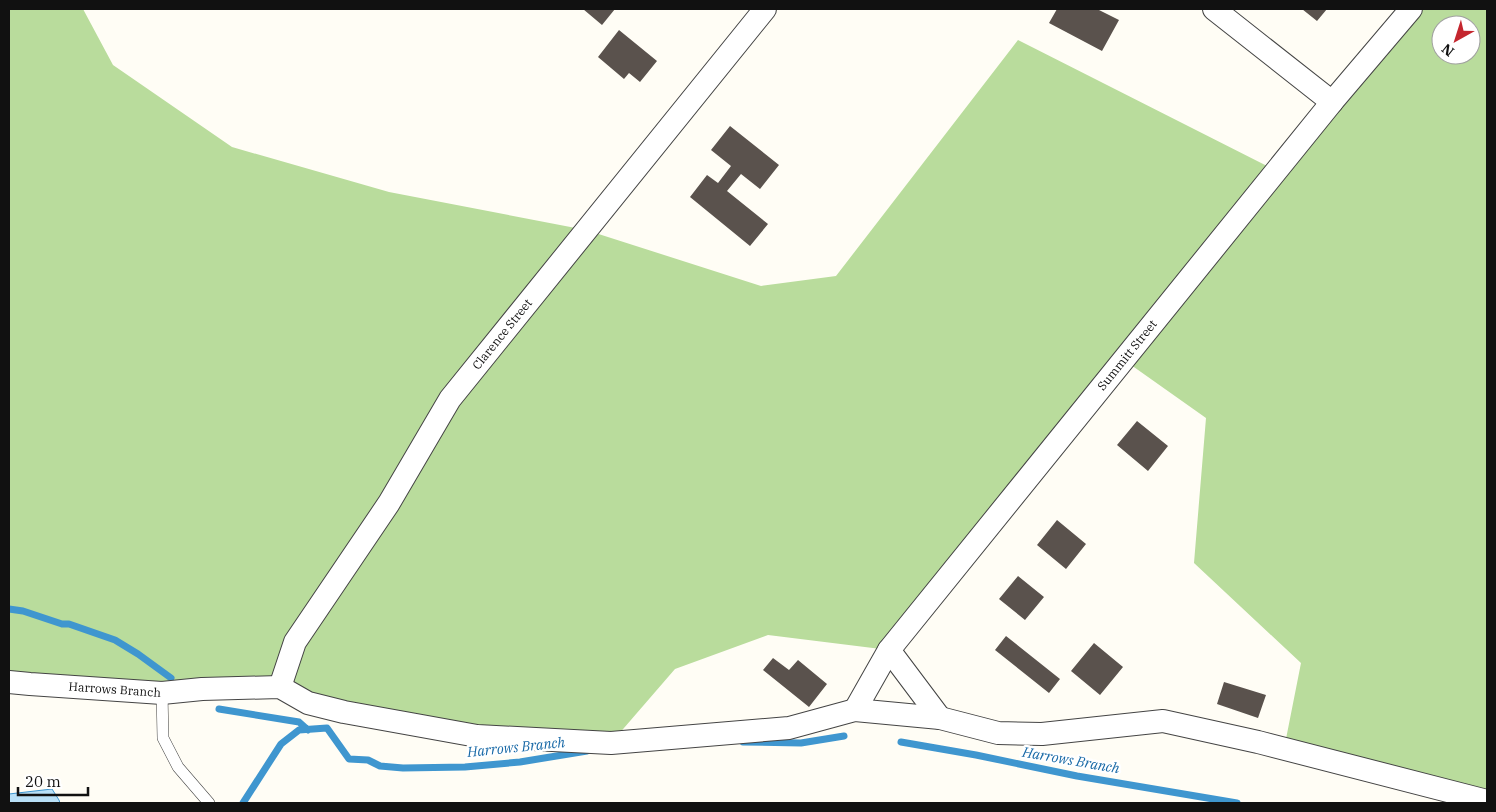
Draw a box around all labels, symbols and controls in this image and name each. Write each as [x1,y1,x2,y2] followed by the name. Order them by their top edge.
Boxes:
[1431,15,1481,65] north arrow
[1438,40,1458,61] text: N
[469,296,535,372] street label: Clarence Street
[1094,317,1160,393] street label: Summitt Street
[68,679,162,700] street label: Harrows Branch
[465,733,566,761] water label: Harrows Branch
[1020,742,1121,777] water label: Harrows Branch
[18,764,88,796] scale bar
[25,772,61,791] text: 20 m

